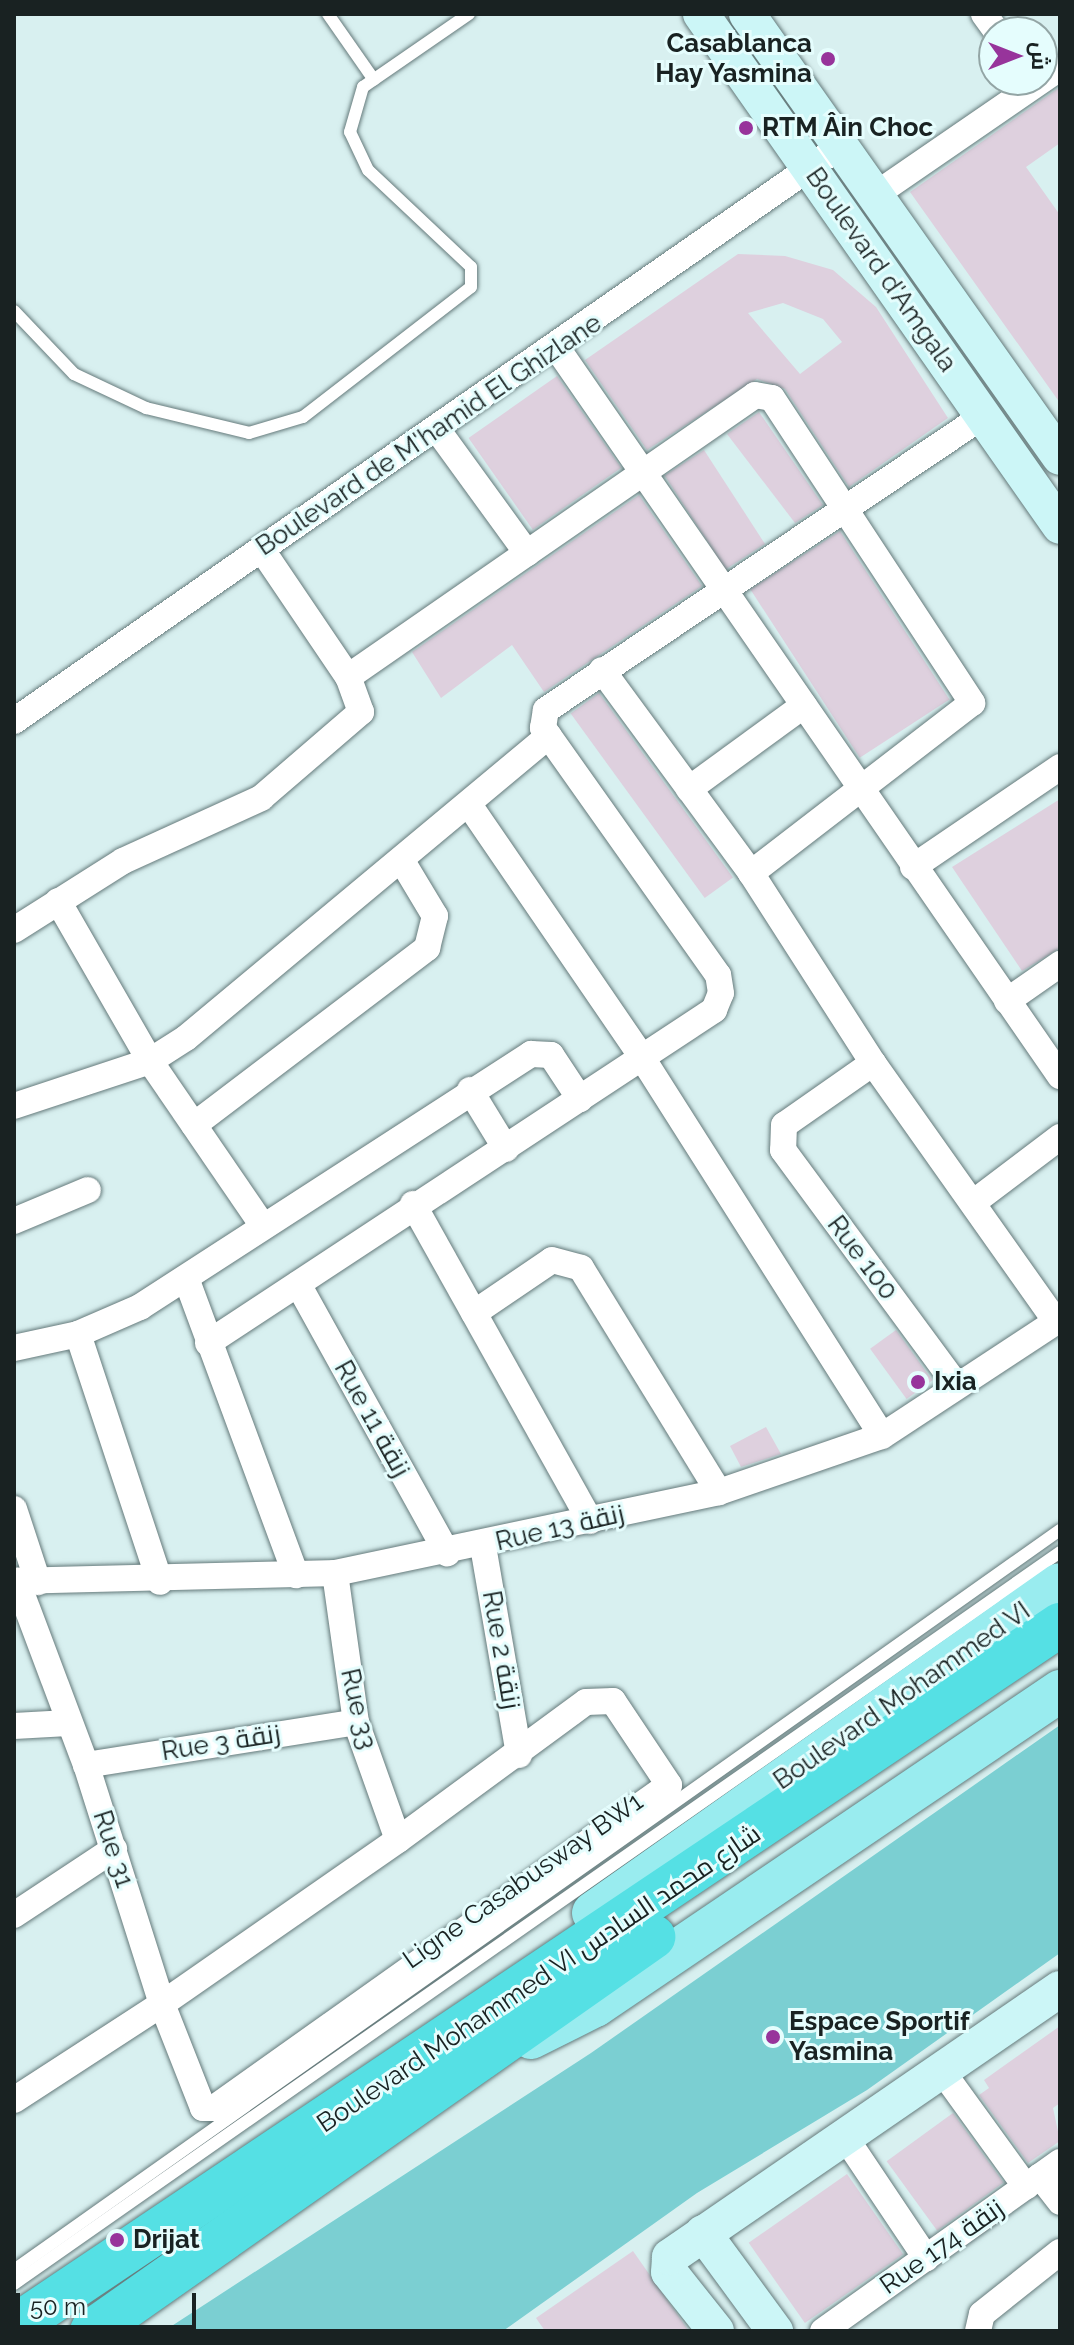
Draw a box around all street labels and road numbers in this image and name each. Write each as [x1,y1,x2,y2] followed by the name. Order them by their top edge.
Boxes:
[799,162,963,378] street label: Boulevard d'Amgala
[250,307,608,563] street label: Boulevard de M'hamid El Ghizlane
[820,1210,904,1306] street label: Rue 100
[327,1355,417,1483] street label: Rue 11 زنقة
[493,1498,627,1558] street label: Rue 13 زنقة
[475,1588,527,1712] street label: Rue 2 زنقة
[767,1595,1037,1797] street label: Boulevard Mohammed VI
[334,1666,382,1752] street label: Rue 33
[159,1718,283,1768] street label: Rue 3 زنقة
[397,1786,649,1976] street label: Ligne Casabusway BW1
[86,1807,140,1891] street label: Rue 31
[311,1818,767,2140] street label: Boulevard Mohammed VI شارع محمد السادس
[874,2193,1010,2301] street label: Rue 174 زنقة

